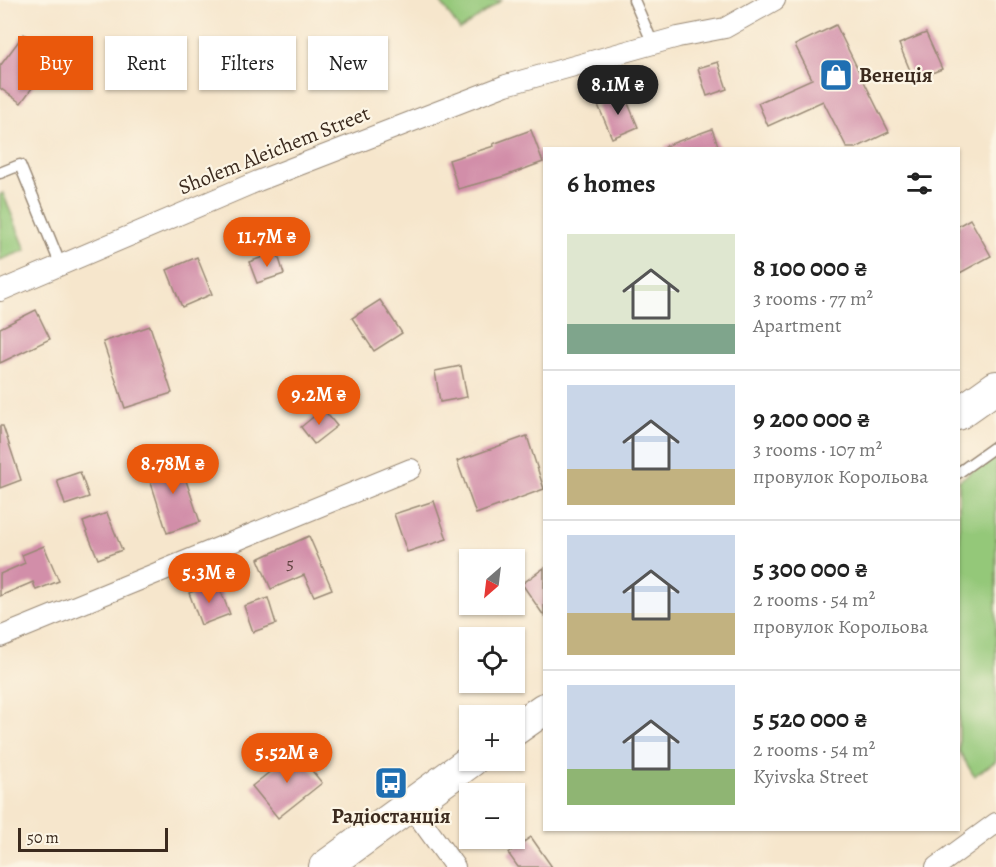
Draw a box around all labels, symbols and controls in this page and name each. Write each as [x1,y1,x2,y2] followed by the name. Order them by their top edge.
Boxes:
[18,36,93,90] chip: Buy
[105,36,187,90] chip: Rent
[199,36,296,90] chip: Filters
[308,36,388,90] chip: New
[818,57,854,93] shop icon: Венеція
[859,61,933,89] place label: Венеція
[569,65,667,116] pin: 8.1M ₴
[591,71,645,98] text: 8.1M ₴
[174,99,374,201] street label: Sholem Aleichem Street
[567,166,656,201] text: 6 homes
[903,167,936,200] icon: filters
[212,217,322,268] pin: 11.7M ₴
[237,223,297,250] text: 11.7M ₴
[753,250,868,285] text: 8 100 000 ₴
[615,258,687,330] icon: home
[753,285,873,312] text: 3 rooms · 77 m²
[753,312,842,339] text: Apartment
[270,375,368,426] pin: 9.2M ₴
[291,381,347,408] text: 9.2M ₴
[753,401,871,436] text: 9 200 000 ₴
[615,409,687,481] icon: home
[753,436,882,463] text: 3 rooms · 107 m²
[118,444,228,495] pin: 8.78M ₴
[141,450,205,477] text: 8.78M ₴
[753,463,928,490] text: провулок Корольова
[459,549,525,615] north arrow
[459,549,525,849] map controls
[286,551,294,575] house number: 5
[753,551,868,586] text: 5 300 000 ₴
[160,553,258,604] pin: 5.3M ₴
[182,559,236,586] text: 5.3M ₴
[615,559,687,631] icon: home
[753,586,875,613] text: 2 rooms · 54 m²
[753,613,928,640] text: провулок Корольова
[459,627,525,693] button: locate
[753,701,868,736] text: 5 520 000 ₴
[459,705,525,771] button: +
[615,709,687,781] icon: home
[232,733,342,784] pin: 5.52M ₴
[753,736,875,763] text: 2 rooms · 54 m²
[255,739,319,766] text: 5.52M ₴
[753,763,868,790] text: Kyivska Street
[373,765,409,801] bus stop icon: Радіостанція
[459,783,525,849] button: −
[332,802,450,830] place label: Радіостанція
[18,825,168,852] scale bar
[27,827,59,849] text: 50 m

